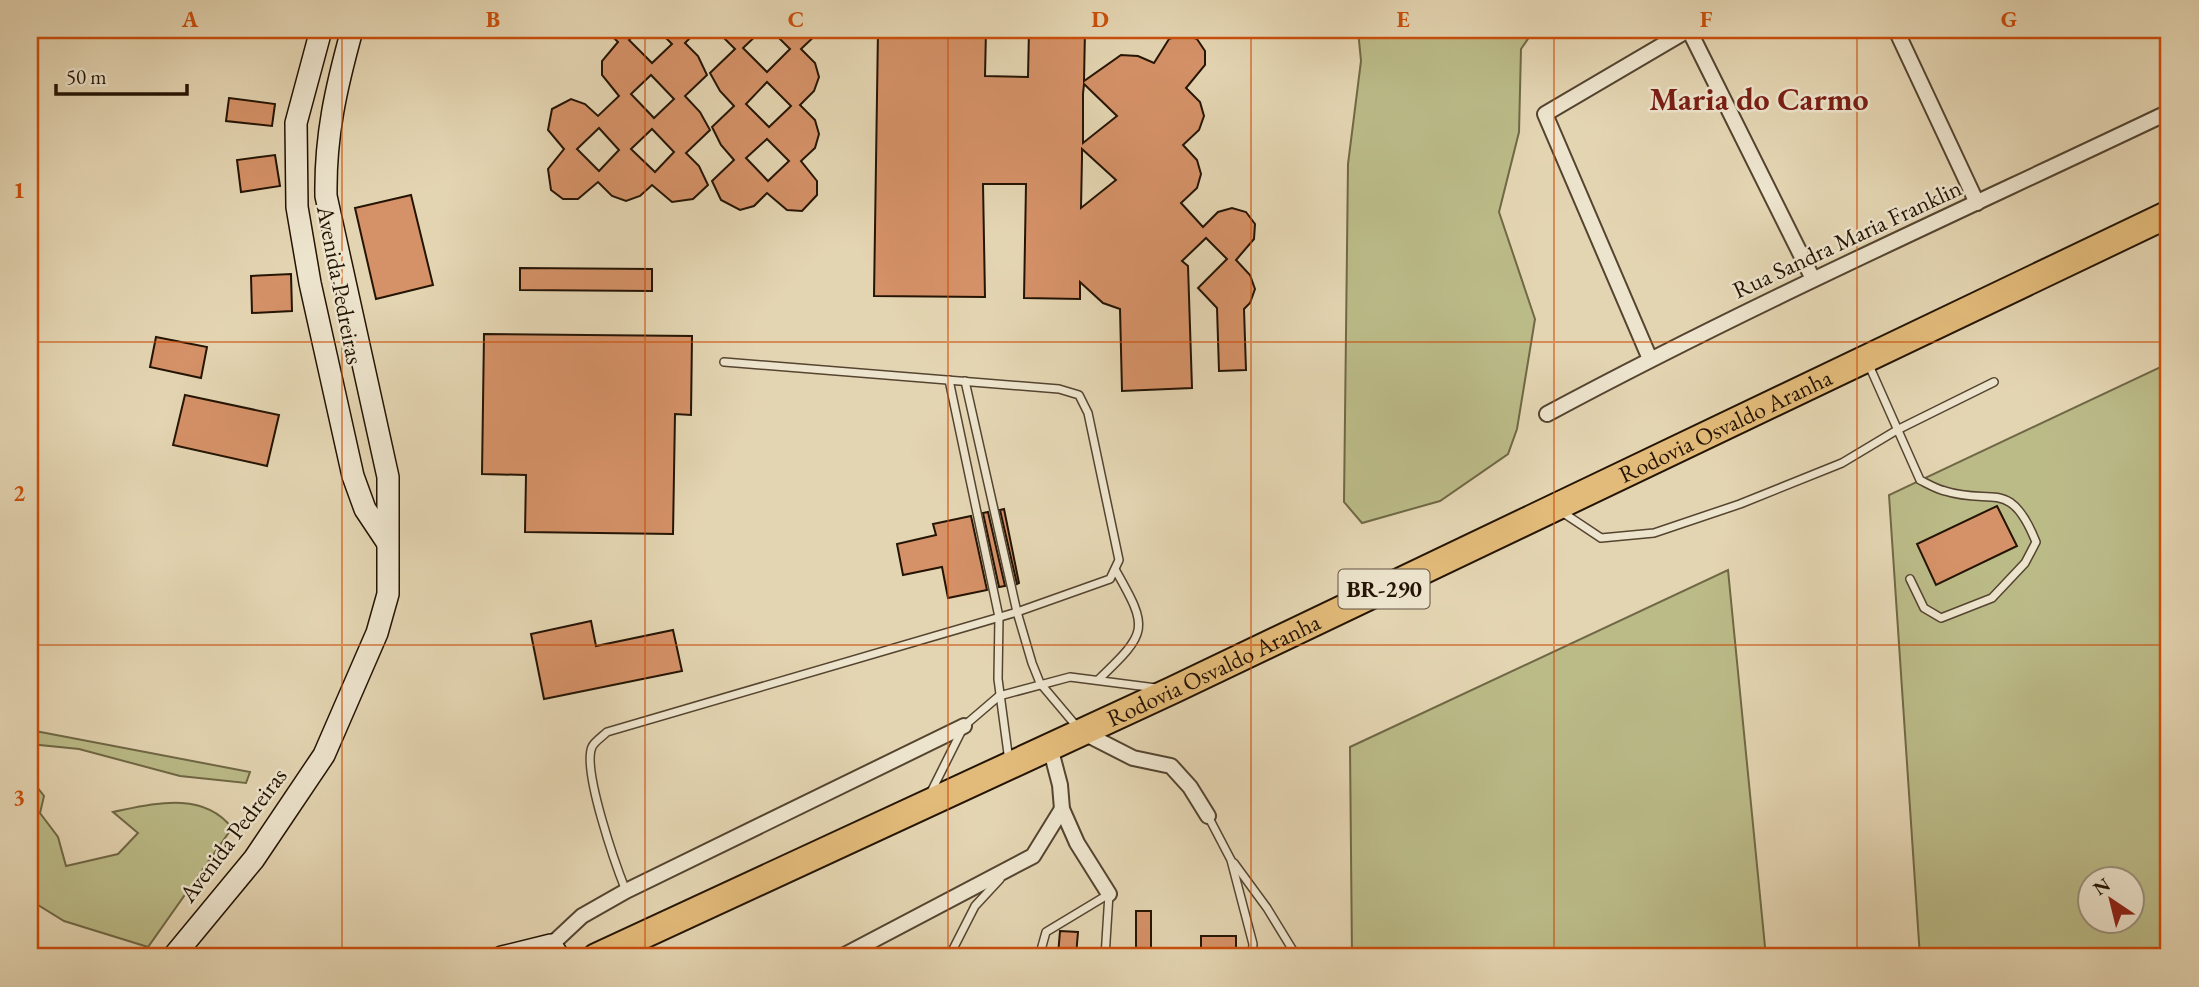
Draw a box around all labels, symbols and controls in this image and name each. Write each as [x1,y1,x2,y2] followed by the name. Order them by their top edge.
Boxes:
[181,4,199,34] text: A
[486,4,500,34] text: B
[788,4,804,34] text: C
[1091,4,1109,34] text: D
[1396,4,1410,34] text: E
[1700,4,1713,34] text: F
[2001,4,2017,34] text: G
[56,52,187,96] scale bar
[66,63,107,90] text: 50 m
[1649,78,1869,120] district label: Maria do Carmo
[1727,172,1967,305] street label: Rua Sandra Maria Franklin
[13,175,25,205] text: 1
[310,202,371,367] street label: Avenida Pedreiras
[1613,361,1837,490] street label: Rodovia Osvaldo Aranha
[13,478,25,508] text: 2
[1338,569,1430,608] road number: BR-290
[1102,606,1326,734] street label: Rodovia Osvaldo Aranha
[171,761,293,909] street label: Avenida Pedreiras
[13,782,25,812] text: 3
[2076,864,2146,934] north arrow
[2088,871,2116,901] text: N

